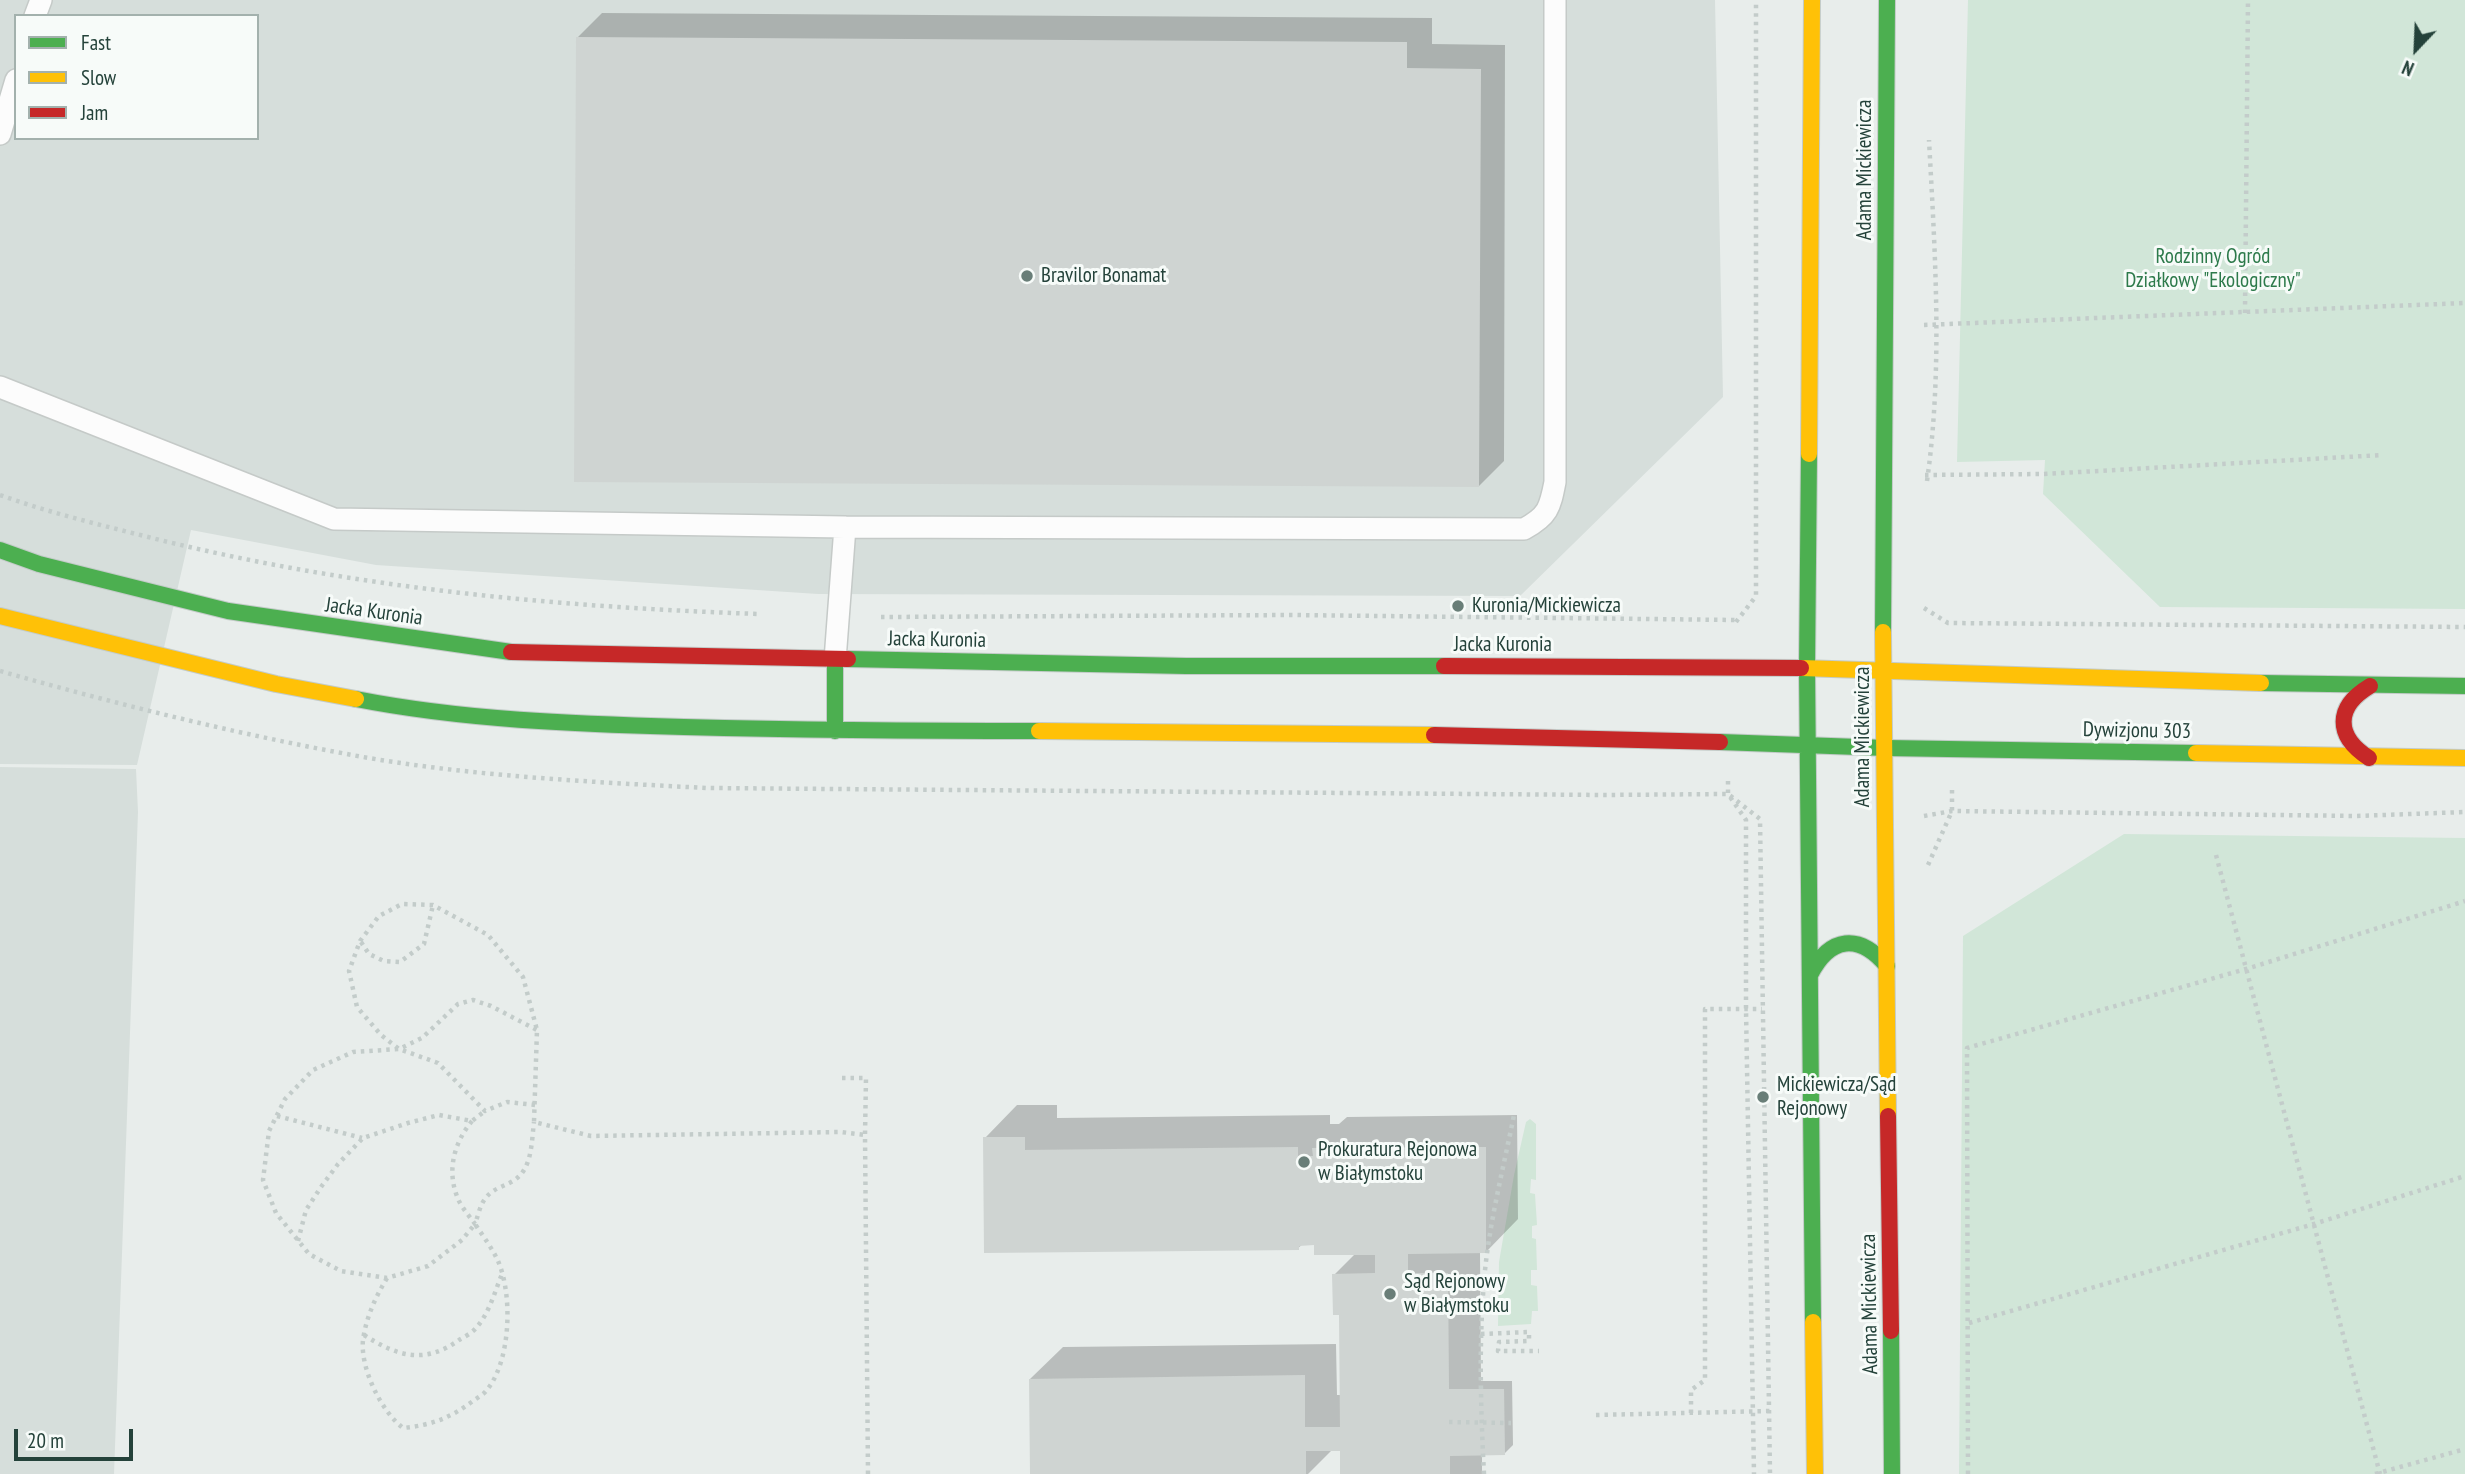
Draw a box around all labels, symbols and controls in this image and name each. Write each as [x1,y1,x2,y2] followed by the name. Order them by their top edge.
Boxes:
[14,14,259,140] legend
[2381,14,2451,84] north arrow
[81,29,111,56] text: Fast
[2398,55,2417,81] text: N
[81,64,116,91] text: Slow
[81,99,108,126] text: Jam
[1852,100,1878,240] street label: Adama Mickiewicza
[2125,244,2301,294] park label: Rodzinny Ogród Działkowy "Ekologiczny"
[1041,263,1166,289] place label: Bravilor Bonamat
[1019,268,1035,284] marker: Bravilor Bonamat
[324,593,424,631] street label: Jacka Kuronia
[1472,593,1621,619] place label: Kuronia/Mickiewicza
[1450,598,1466,614] marker: Kuronia/Mickiewicza
[888,627,986,653] street label: Jacka Kuronia
[1454,632,1552,658] street label: Jacka Kuronia
[1850,667,1876,807] street label: Adama Mickiewicza
[2083,717,2191,745] street label: Dywizjonu 303
[1777,1072,1896,1122] place label: Mickiewicza/Sąd Rejonowy
[1755,1089,1771,1105] marker: Mickiewicza/Sąd Rejonowy
[1318,1137,1477,1187] place label: Prokuratura Rejonowa w Białymstoku
[1296,1154,1312,1170] marker: Prokuratura Rejonowa w Białymstoku
[1856,1233,1884,1375] street label: Adama Mickiewicza
[1404,1269,1509,1319] place label: Sąd Rejonowy w Białymstoku
[1382,1286,1398,1302] marker: Sąd Rejonowy w Białymstoku
[18,1414,136,1458] scale bar
[27,1427,64,1454] text: 20 m

